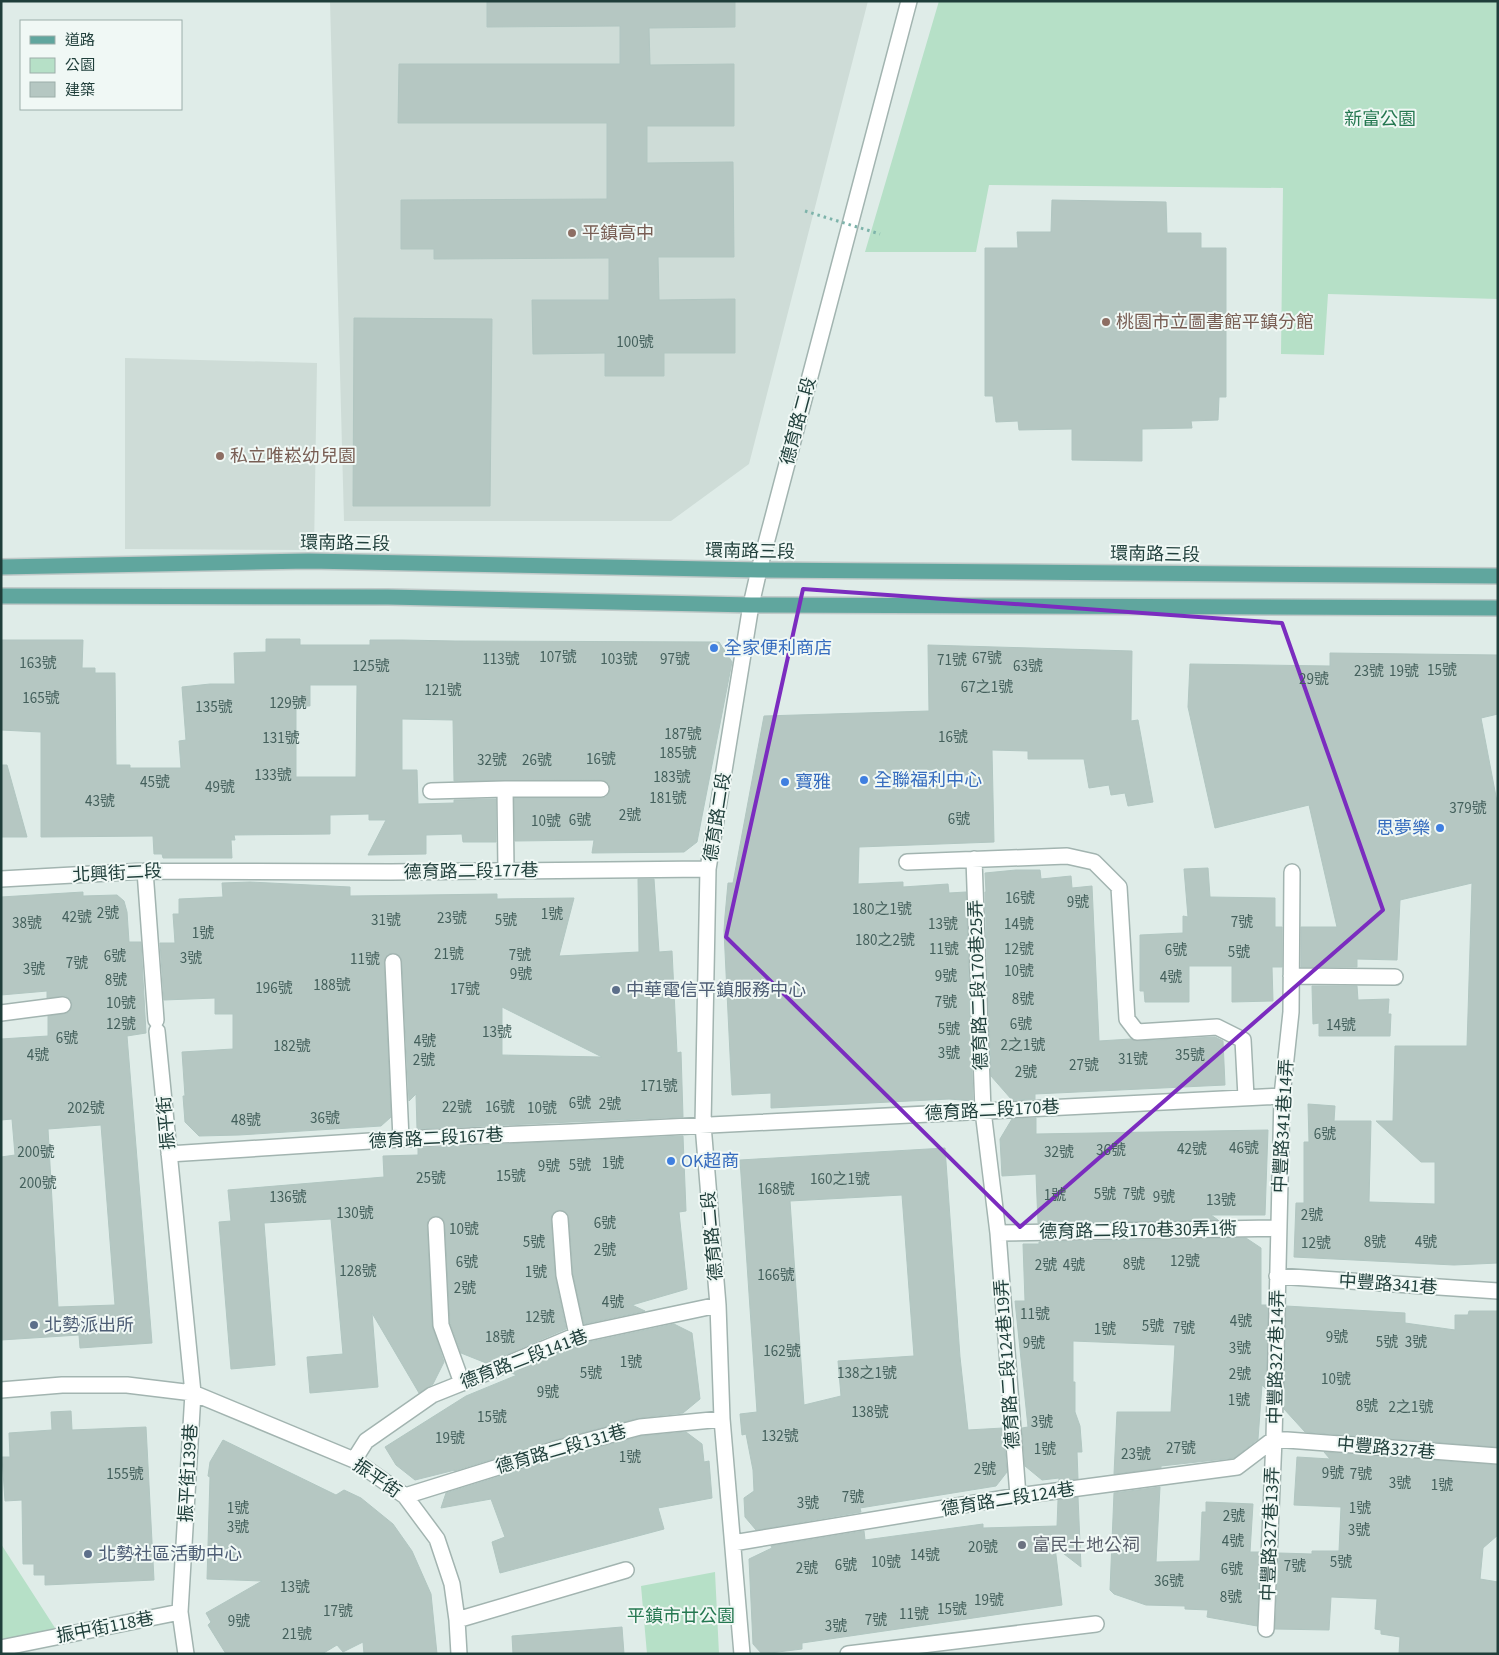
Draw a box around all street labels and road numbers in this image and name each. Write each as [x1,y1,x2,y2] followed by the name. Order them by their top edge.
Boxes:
[775,374,822,468] street label: 德育路二段
[300,530,390,557] street label: 環南路三段
[705,538,795,565] street label: 環南路三段
[1110,541,1200,568] street label: 環南路三段
[698,771,737,863] street label: 德育路二段
[403,858,539,885] street label: 德育路二段177巷
[71,859,163,888] street label: 北興街二段
[963,899,994,1071] street label: 德育路二段170巷25弄
[1267,1058,1300,1194] street label: 中豐路341巷14弄
[924,1094,1060,1127] street label: 德育路二段170巷
[152,1095,181,1151] street label: 振平街
[368,1122,504,1155] street label: 德育路二段167巷
[696,1190,729,1282] street label: 德育路二段
[1039,1216,1237,1245] street label: 德育路二段170巷30弄1衖
[1338,1269,1438,1300] street label: 中豐路341巷
[989,1278,1026,1450] street label: 德育路二段124巷19弄
[1263,1289,1290,1425] street label: 中豐路327巷14弄
[457,1324,592,1395] street label: 德育路二段141巷
[493,1419,629,1480] street label: 德育路二段131巷
[173,1423,204,1523] street label: 振平街139巷
[1336,1432,1436,1465] street label: 中豐路327巷
[347,1453,406,1504] street label: 振平街
[1256,1466,1285,1602] street label: 中豐路327巷13弄
[940,1477,1077,1522] street label: 德育路二段124巷
[54,1606,156,1649] street label: 振中街118巷

